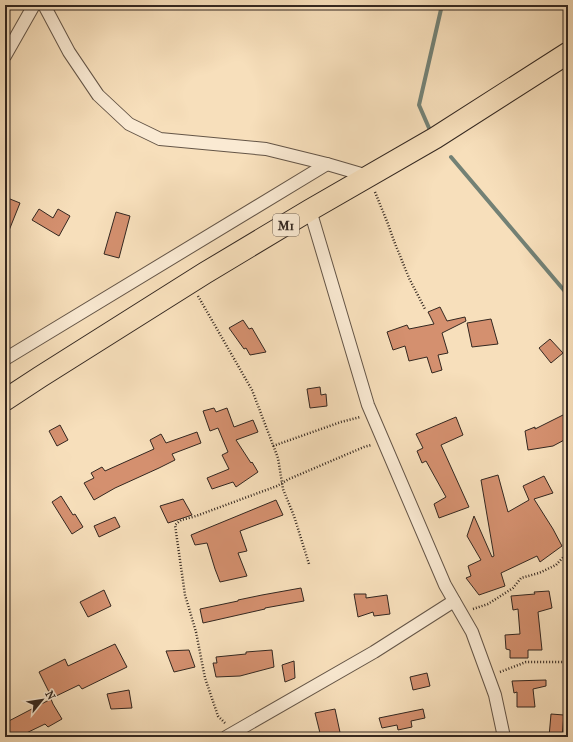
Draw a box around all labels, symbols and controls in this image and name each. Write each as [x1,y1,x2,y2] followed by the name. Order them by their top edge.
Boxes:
[273,214,299,236] road number: M1
[22,680,62,720] north arrow
[43,688,58,703] text: N

